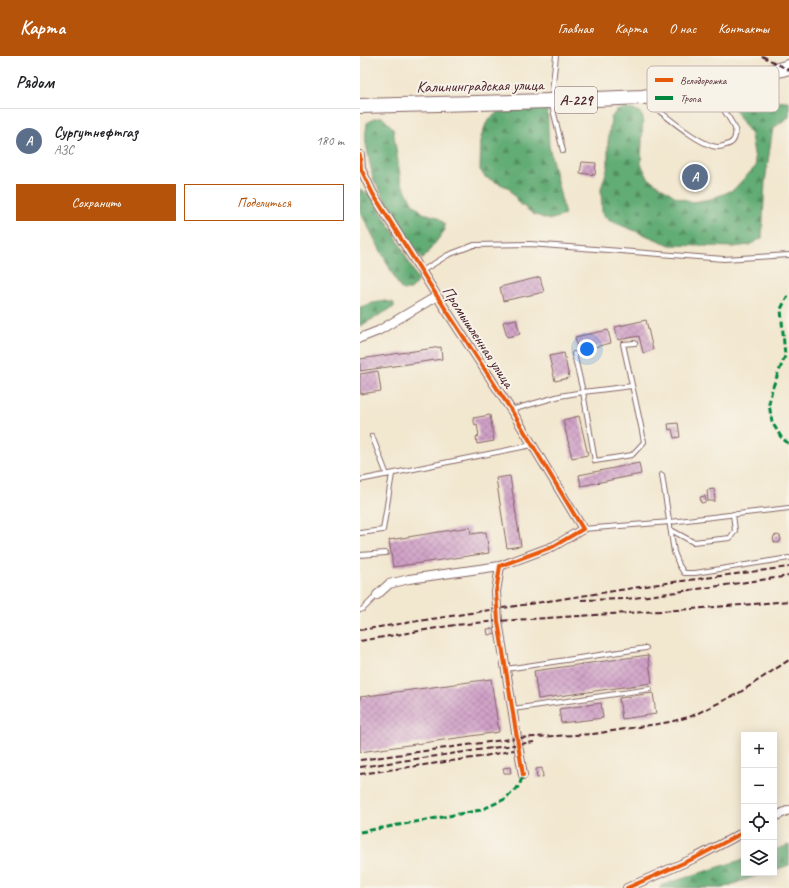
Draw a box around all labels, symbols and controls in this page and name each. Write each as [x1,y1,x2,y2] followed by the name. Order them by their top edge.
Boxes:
[20,16,65,40] text: Карта
[558,20,593,37] text: Главная
[615,20,647,37] text: Карта
[669,20,696,37] text: О нас
[718,20,769,37] text: Контакты
[647,66,779,112] legend
[16,72,54,93] text: Рядом
[680,73,727,87] text: Велодорожка
[416,75,545,97] street label: Калининградская улица
[555,87,597,113] road number: А-229
[680,91,701,105] text: Тропа
[54,123,138,142] text: Сургутнефтгаз
[26,133,32,149] text: A
[316,133,344,149] text: 180 m
[54,142,74,158] text: АЗС
[682,162,708,192] pin: A
[16,184,176,221] button: Сохранить
[184,184,344,221] button: Поделиться
[438,282,519,393] street label: Промышленная улица
[577,339,597,359] your location
[741,732,777,876] map controls
[741,732,777,768] button: +
[741,768,777,804] button: −
[741,804,777,840] button: locate
[741,840,777,876] button: layers

